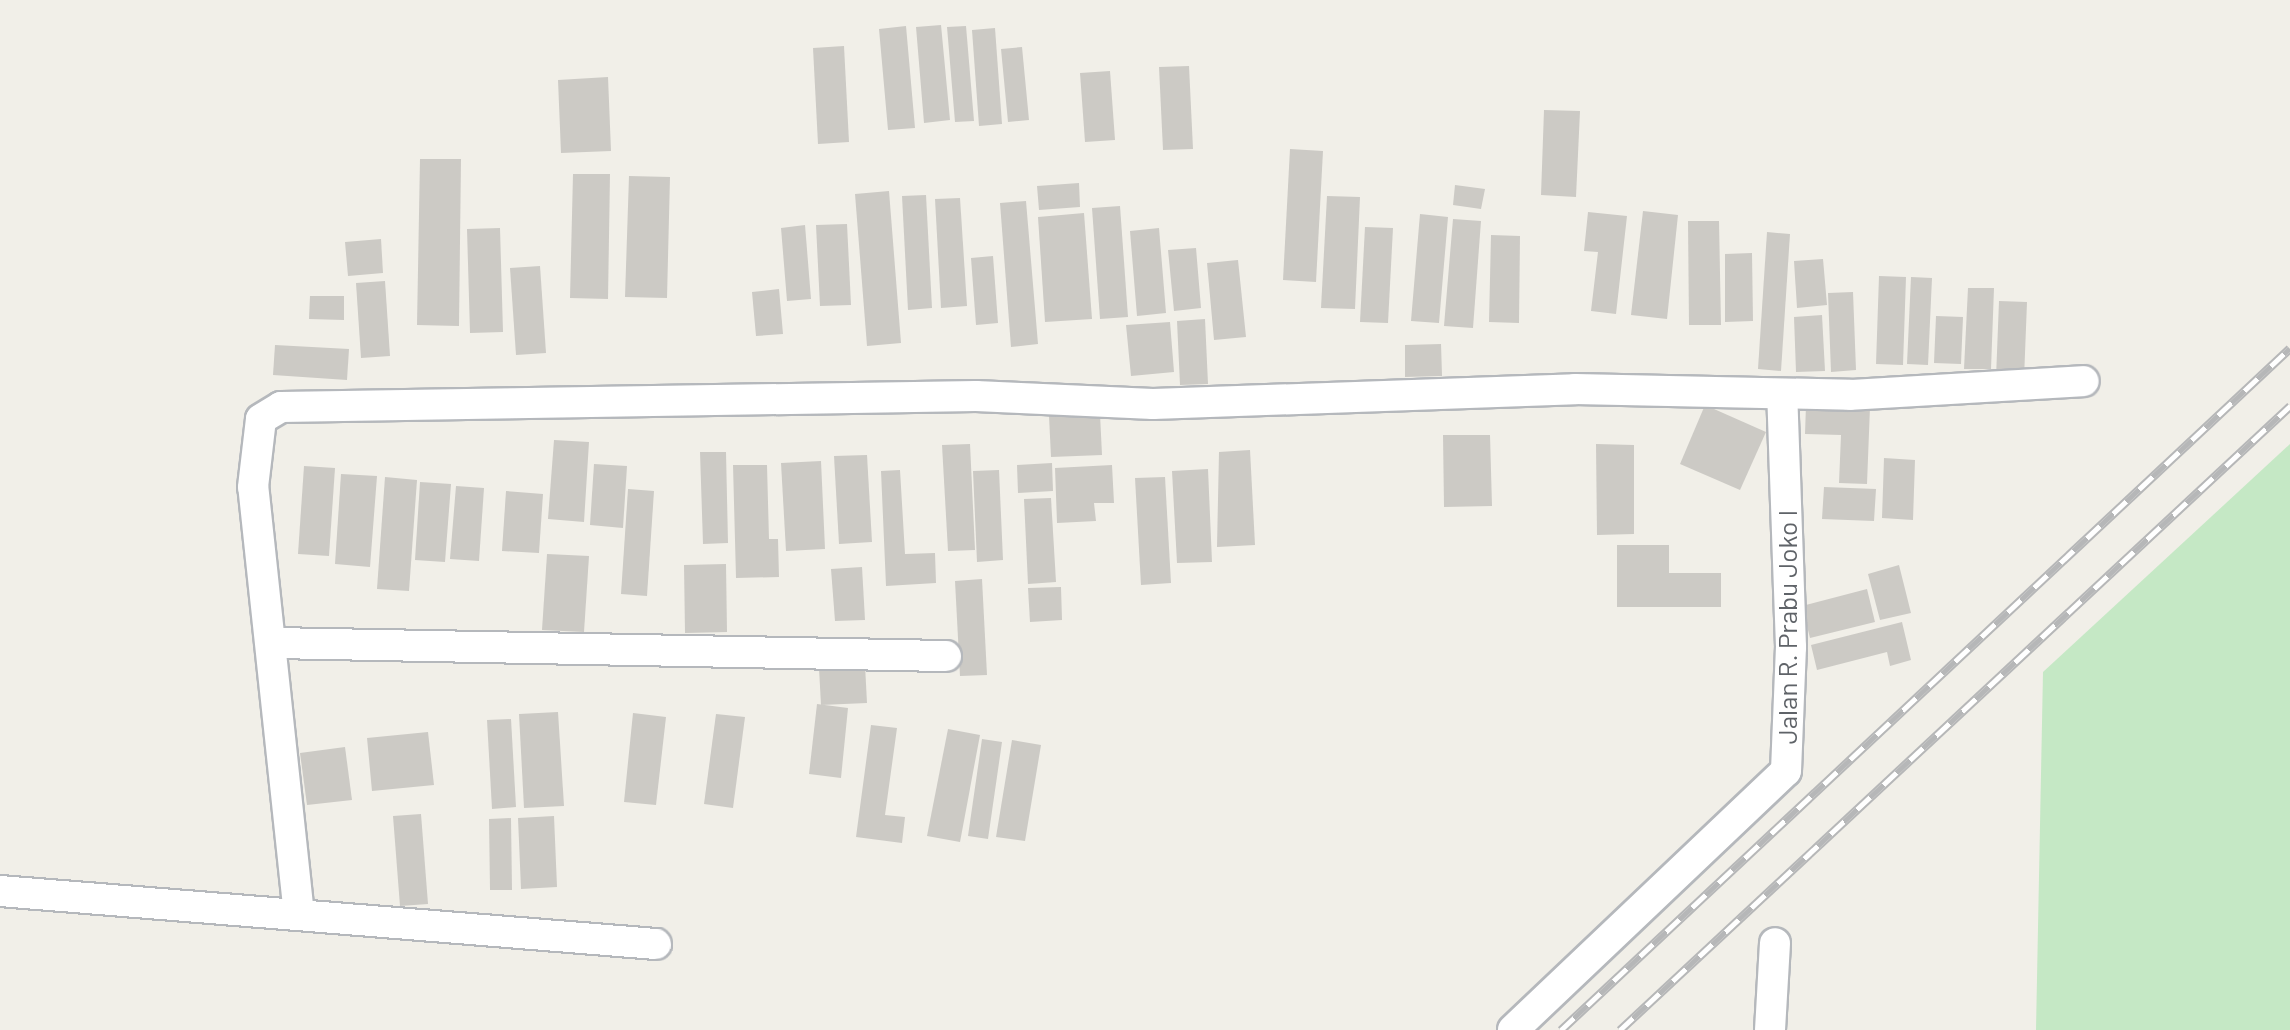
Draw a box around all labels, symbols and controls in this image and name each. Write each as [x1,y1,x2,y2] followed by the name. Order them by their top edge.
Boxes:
[1771,510,1803,744] street label: Jalan R. Prabu Joko I

